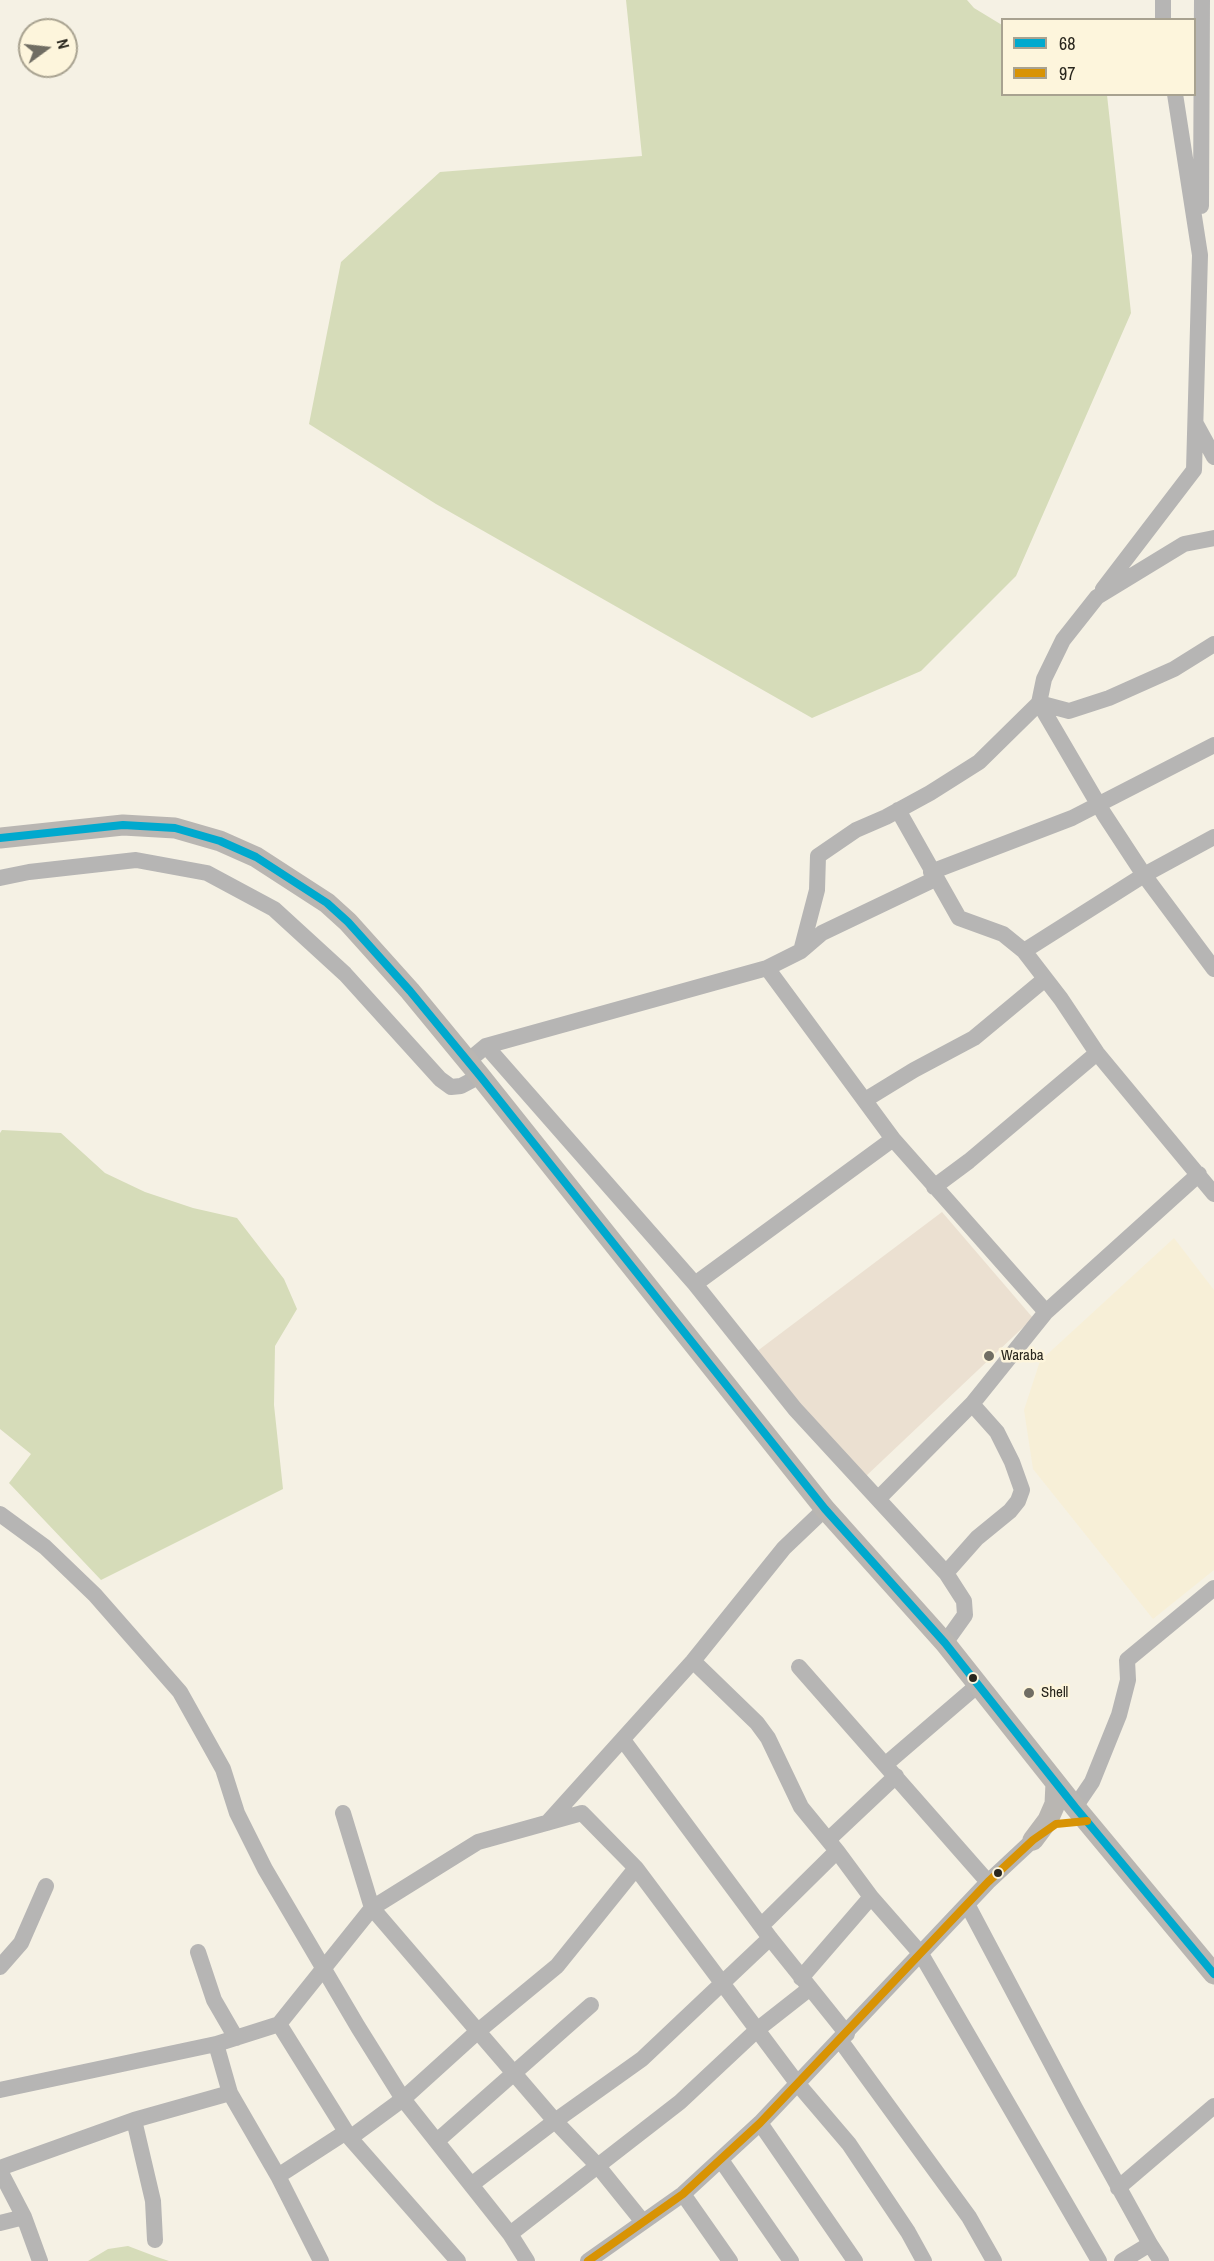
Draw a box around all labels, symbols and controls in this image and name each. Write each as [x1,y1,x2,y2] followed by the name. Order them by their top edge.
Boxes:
[18,18,78,78] north arrow
[1001,18,1196,96] legend
[1059,31,1075,56] text: 68
[52,36,75,51] text: N
[1059,61,1075,86] text: 97
[1001,1347,1044,1365] place label: Waraba
[982,1349,996,1363] marker: Waraba
[967,1672,979,1684] unlabelled marker
[1041,1684,1068,1702] place label: Shell
[1022,1686,1036,1700] marker: Shell
[992,1867,1004,1879] unlabelled marker

